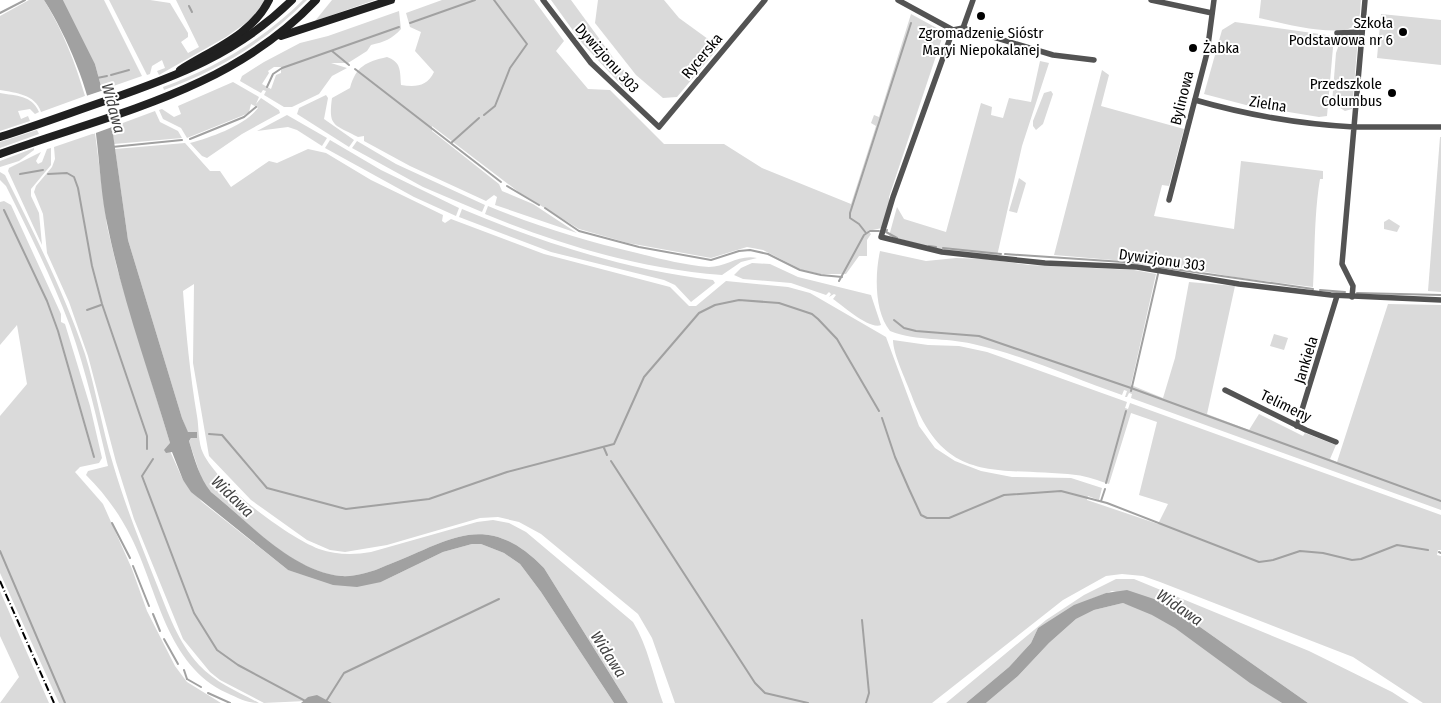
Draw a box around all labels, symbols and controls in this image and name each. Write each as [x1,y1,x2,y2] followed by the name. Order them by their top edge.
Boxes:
[975,10,987,22] marker: Zgromadzenie Sióstr Maryi Niepokalanej
[1289,14,1393,49] place label: Szkoła Podstawowa nr 6
[571,20,643,97] street label: Dywizjonu 303
[919,24,1044,59] place label: Zgromadzenie Sióstr Maryi Niepokalanej
[1397,26,1409,38] marker: Szkoła Podstawowa nr 6
[678,30,726,82] street label: Rycerska
[1203,39,1239,57] place label: Żabka
[1187,42,1199,54] marker: Żabka
[1167,69,1197,127] street label: Bylinowa
[1310,75,1382,110] place label: Przedszkole Columbus
[98,81,129,135] water label: Widawa
[1386,87,1398,99] marker: Przedszkole Columbus
[1248,92,1288,116] street label: Zielna
[1118,245,1207,275] street label: Dywizjonu 303
[1290,334,1322,386] street label: Jankiela
[1257,386,1315,426] street label: Telimeny
[208,472,258,521] water label: Widawa
[1153,585,1206,630] water label: Widawa
[587,628,631,681] water label: Widawa

